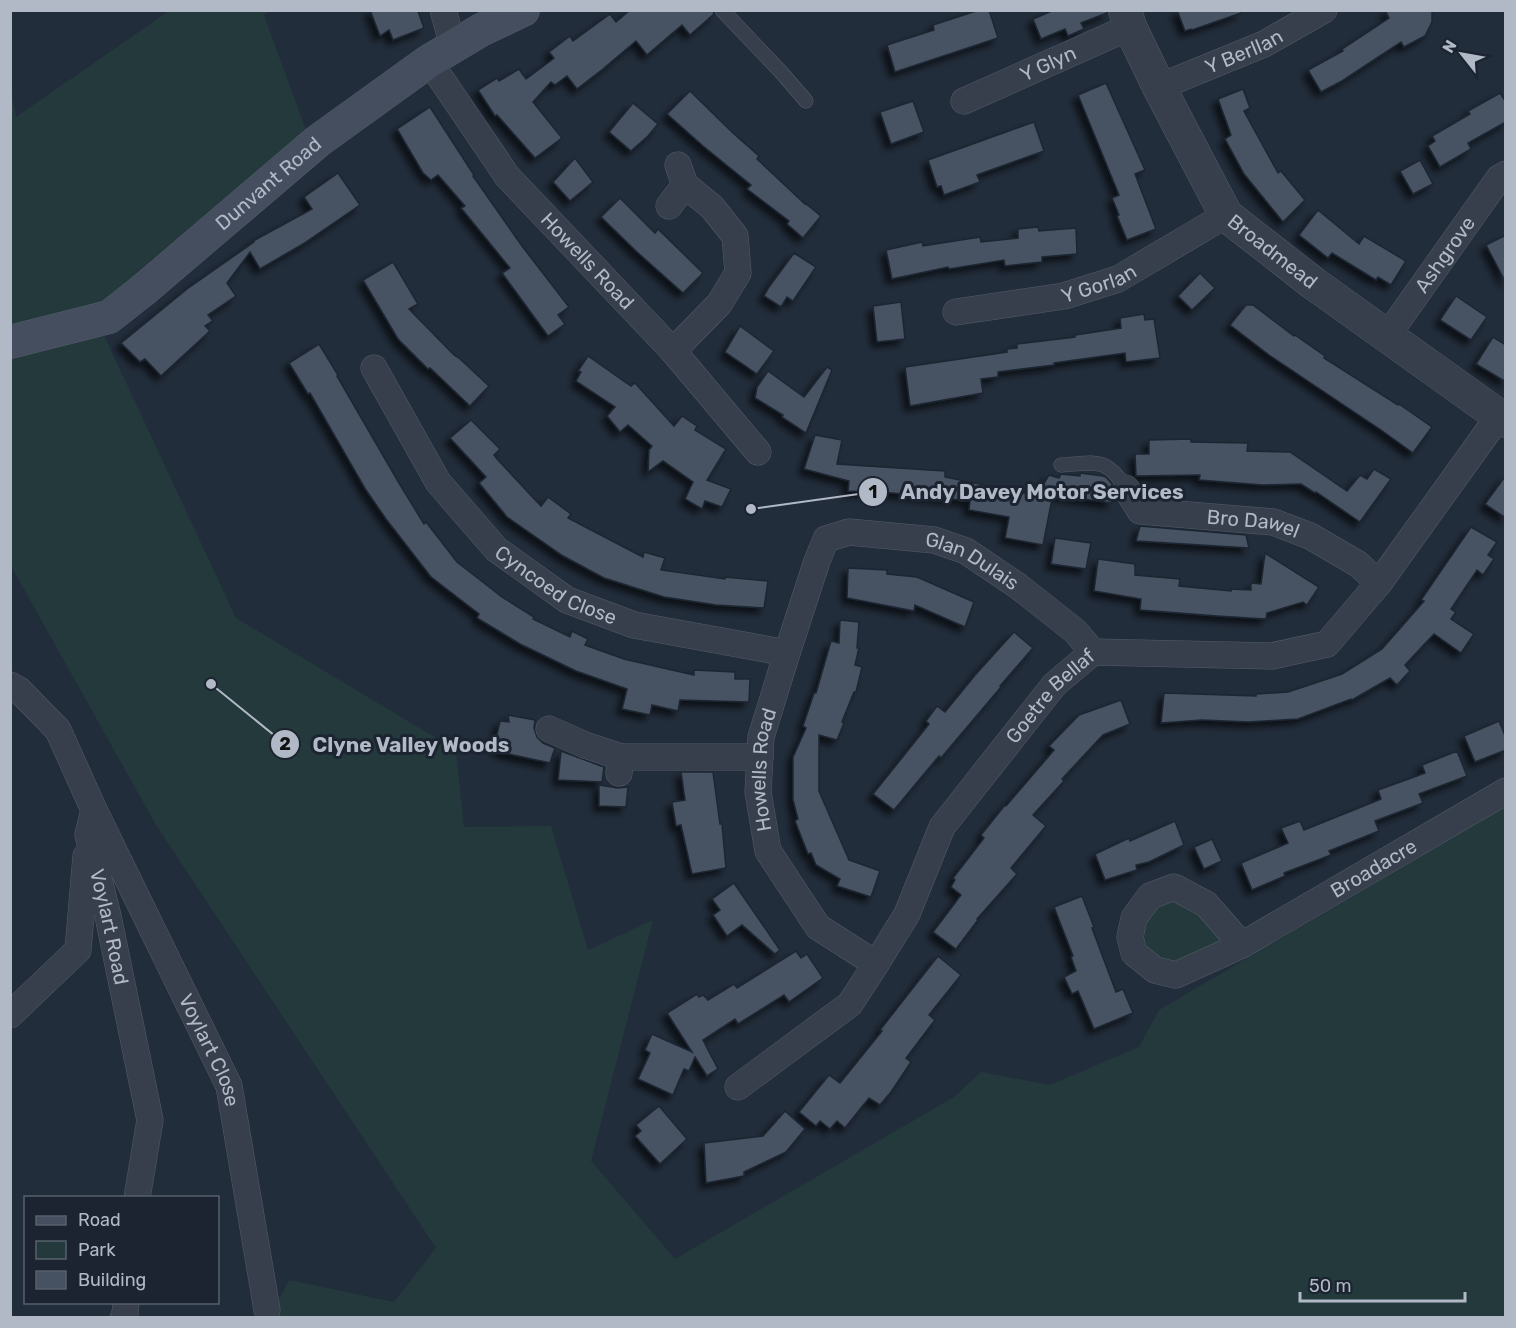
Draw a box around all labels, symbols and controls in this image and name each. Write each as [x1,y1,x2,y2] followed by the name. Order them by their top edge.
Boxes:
[1201,24,1287,79] street label: Y Berllan
[1432,24,1492,84] north arrow
[1438,37,1461,56] text: N
[1016,41,1080,87] street label: Y Glyn
[210,132,326,235] street label: Dunvant Road
[536,207,639,314] street label: Howells Road
[1223,209,1322,294] street label: Broadmead
[1410,212,1480,297] street label: Ashgrove
[1058,259,1141,308] street label: Y Gorlan
[858,472,1197,511] callout: Andy Davey Motor Services
[900,479,1184,504] text: Andy Davey Motor Services
[869,481,877,503] text: 1
[1206,505,1303,543] street label: Bro Dawel
[925,527,1024,595] street label: Glan Dulais
[490,540,620,630] street label: Cyncoed Close
[1001,644,1100,748] street label: Goetre Bellaf
[746,705,781,833] street label: Howells Road
[270,725,522,764] callout: Clyne Valley Woods
[313,732,509,757] text: Clyne Valley Woods
[279,733,291,755] text: 2
[1326,834,1421,903] street label: Broadacre
[85,867,134,987] street label: Voylart Road
[174,990,244,1108] street label: Voylart Close
[24,1196,219,1304] legend
[78,1209,121,1231] text: Road
[78,1239,116,1261] text: Park
[1300,1265,1465,1303] scale bar
[78,1269,146,1291] text: Building
[1309,1275,1352,1297] text: 50 m

